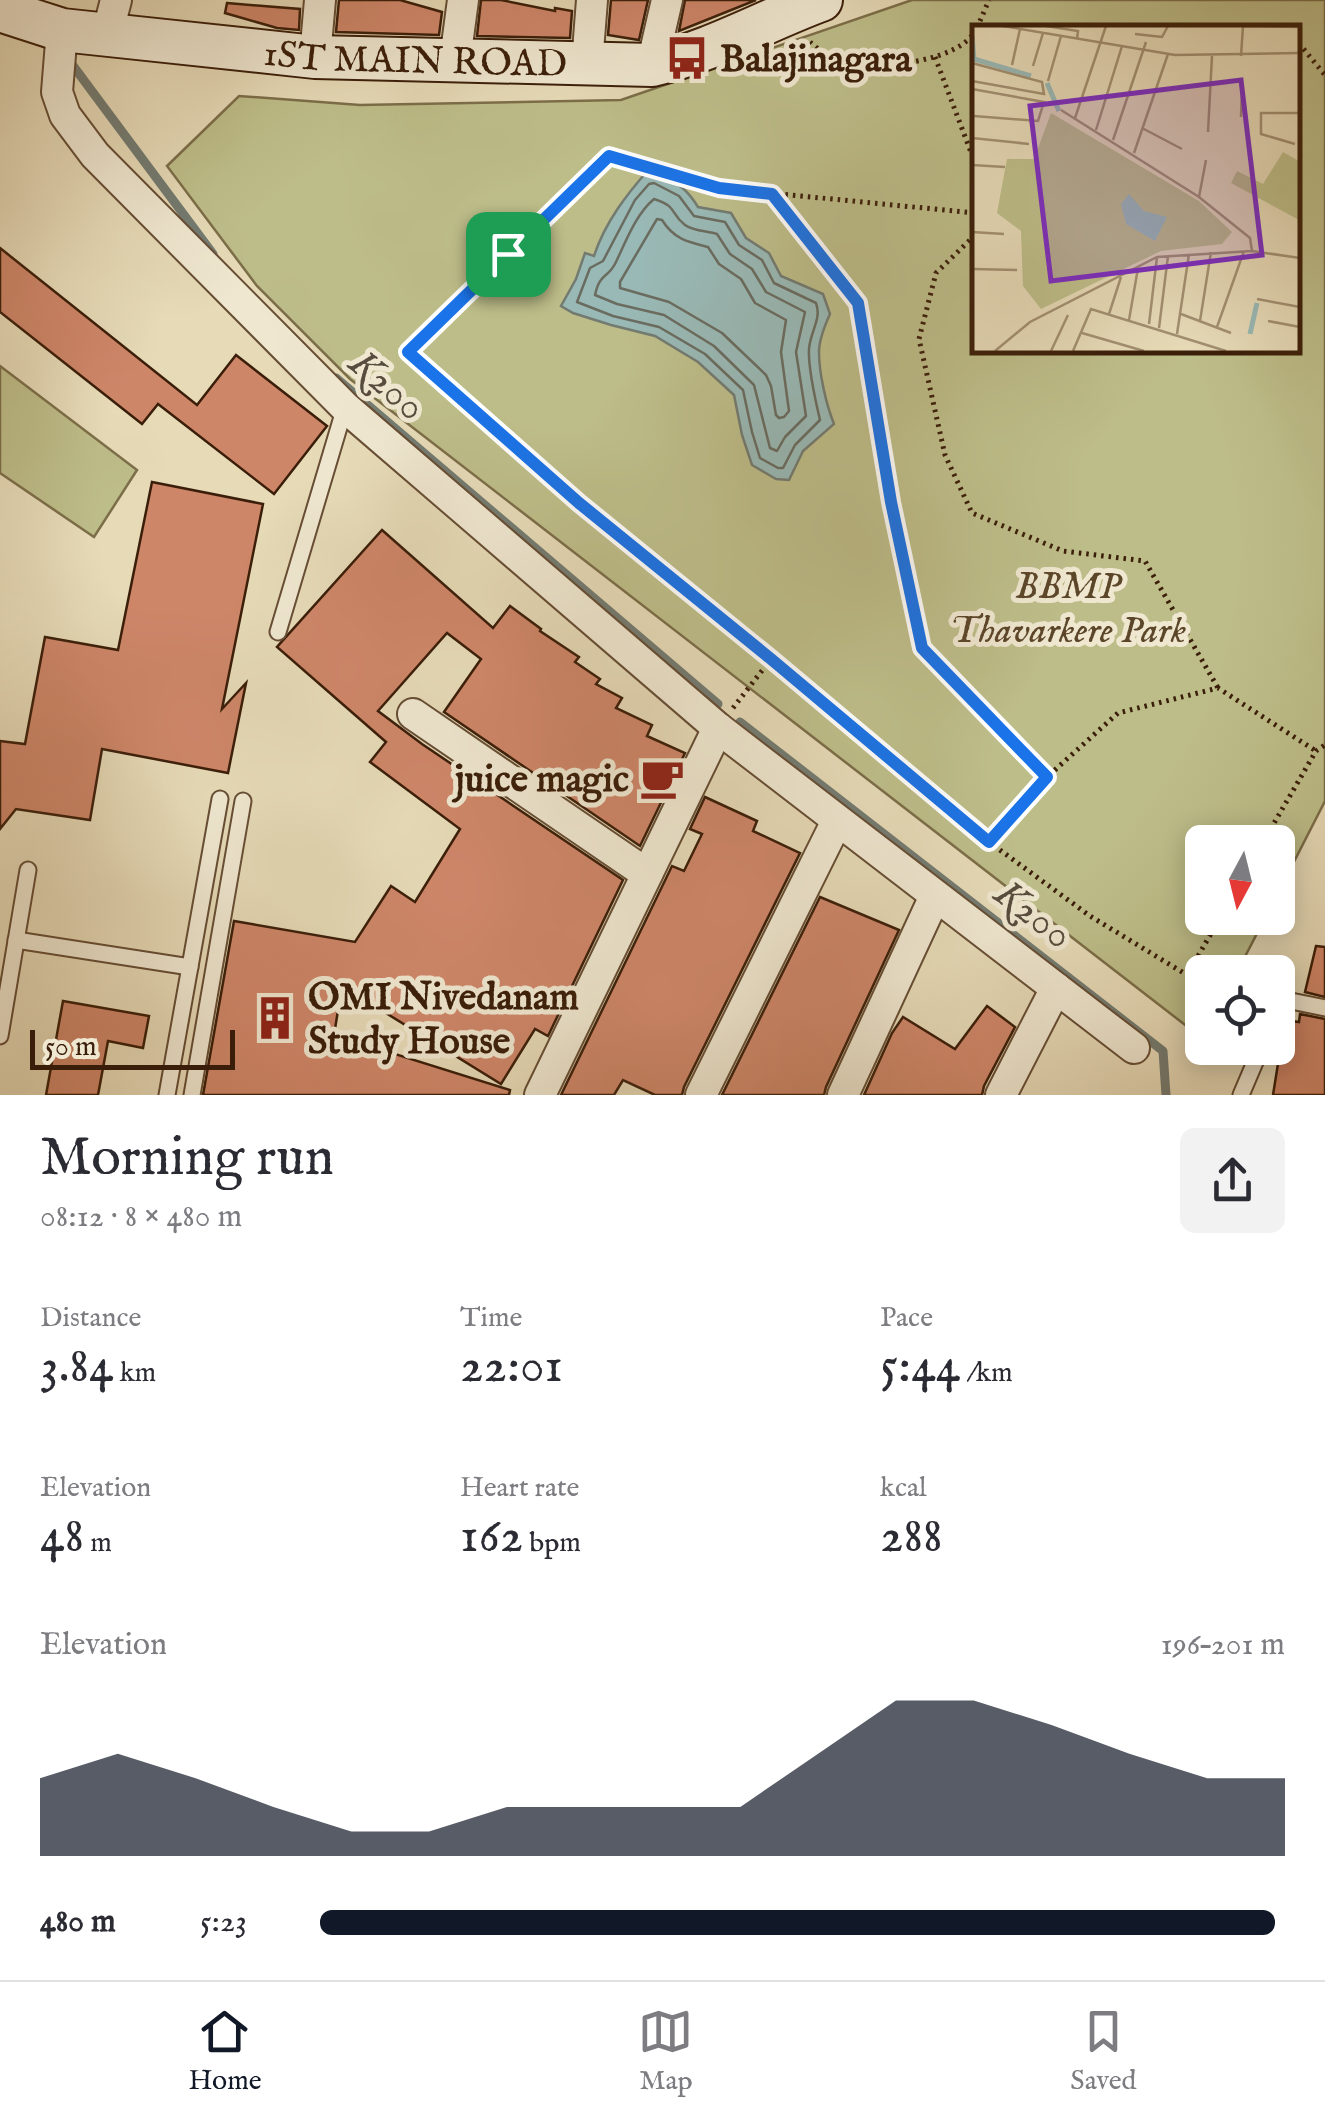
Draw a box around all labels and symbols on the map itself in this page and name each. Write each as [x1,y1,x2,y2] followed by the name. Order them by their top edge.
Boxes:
[972,25,1300,352] inset map
[261,31,568,90] street label: 1ST MAIN ROAD
[663,34,711,82] bus stop icon: Balajinagara
[720,37,912,85] place label: Balajinagara
[466,212,551,297] pin
[336,338,436,434] water label: K200
[950,564,1186,656] park label: BBMP Thavarkere Park
[638,754,686,802] cafe icon: juice magic
[451,757,629,805] place label: juice magic
[1185,825,1295,935] north arrow
[982,868,1082,962] water label: K200
[308,975,579,1067] place label: OMI Nivedanam Study House
[251,994,299,1042] building icon: OMI Nivedanam Study House
[30,1025,235,1070] scale bar

